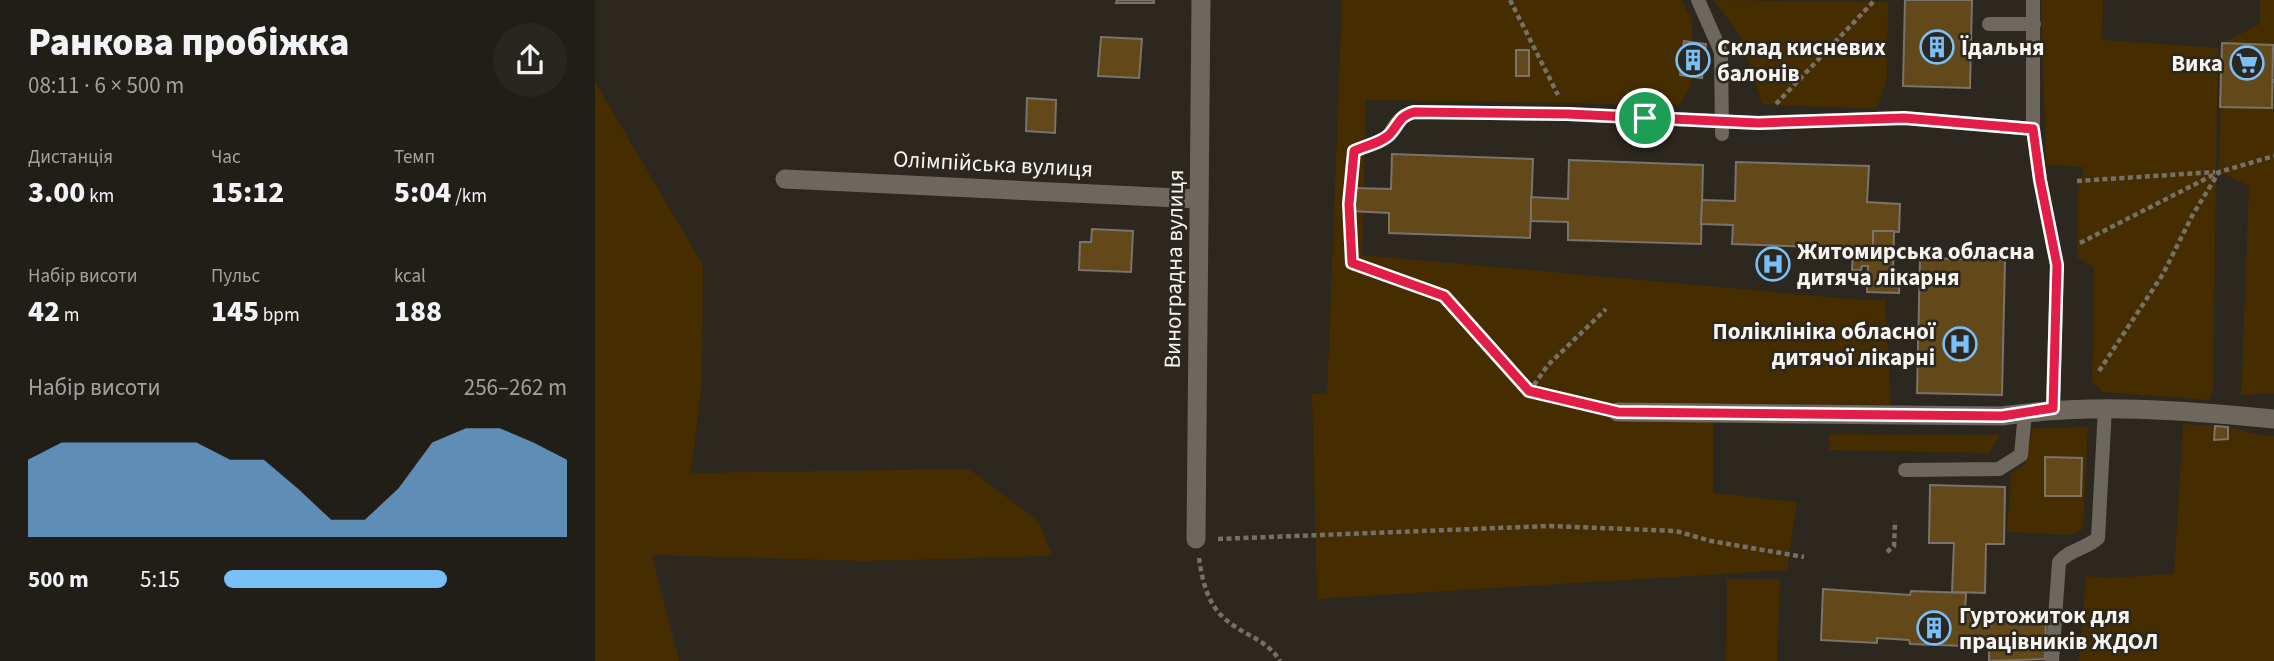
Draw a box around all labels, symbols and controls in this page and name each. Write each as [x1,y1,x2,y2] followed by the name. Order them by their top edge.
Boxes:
[28,16,349,70] text: Ранкова пробіжка
[493,23,567,97] button: share
[1918,28,1956,66] building icon: Їдальня
[1717,31,1886,90] place label: Склад кисневих балонів
[1960,31,2045,64] place label: Їдальня
[1674,41,1712,79] building icon: Склад кисневих балонів
[2228,44,2266,82] supermarket icon: Вика
[2171,47,2223,80] place label: Вика
[28,69,184,102] text: 08:11 · 6 × 500 m
[1615,88,1675,148] pin
[1626,99,1664,137] icon: arrive
[892,142,1094,186] street label: Олімпійська вулиця
[28,144,113,171] text: Дистанція
[211,144,241,171] text: Час
[394,144,435,171] text: Темп
[1156,169,1192,369] street label: Виноградна вулиця
[28,171,85,214] text: 3.00
[211,171,284,214] text: 15:12
[394,171,451,214] text: 5:04
[85,183,114,210] text: km
[451,183,487,210] text: /km
[1797,235,2035,294] place label: Житомирська обласна дитяча лікарня
[1754,245,1792,283] hospital icon: Житомирська обласна дитяча лікарня
[28,263,137,290] text: Набір висоти
[211,263,260,290] text: Пульс
[394,263,426,290] text: kcal
[28,290,60,333] text: 42
[211,290,259,333] text: 145
[394,290,442,333] text: 188
[60,302,80,329] text: m
[259,302,300,329] text: bpm
[1713,315,1937,374] place label: Поліклініка обласної дитячої лікарні
[1941,325,1979,363] hospital icon: Поліклініка обласної дитячої лікарні
[28,371,160,404] text: Набір висоти
[464,371,567,404] text: 256–262 m
[28,563,89,596] text: 500 m
[140,563,180,596] text: 5:15
[1959,599,2158,658] place label: Гуртожиток для працiвникiв ЖДОЛ
[1915,609,1953,647] building icon: Гуртожиток для працiвникiв ЖДОЛ

